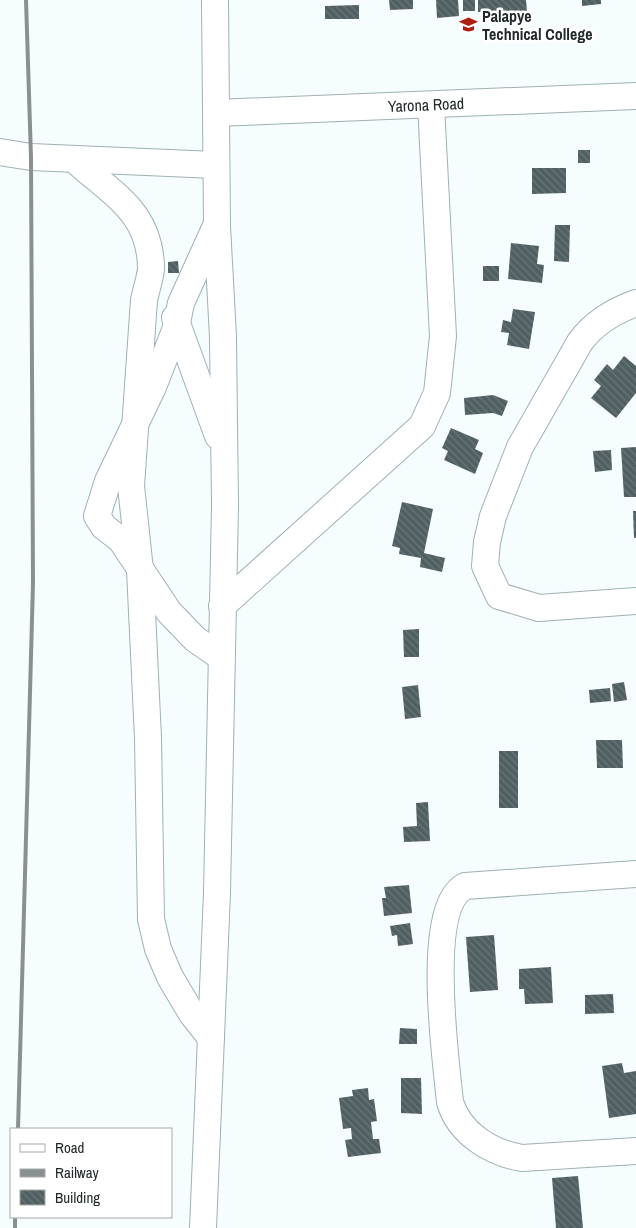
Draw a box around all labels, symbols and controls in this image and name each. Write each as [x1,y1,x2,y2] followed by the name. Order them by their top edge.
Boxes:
[482,5,593,45] place label: Palapye Technical College
[458,15,478,35] school or university icon: Palapye Technical College
[387,92,464,117] street label: Yarona Road
[10,1128,172,1218] legend
[55,1137,84,1158] text: Road
[55,1162,100,1183] text: Railway
[55,1187,100,1208] text: Building

